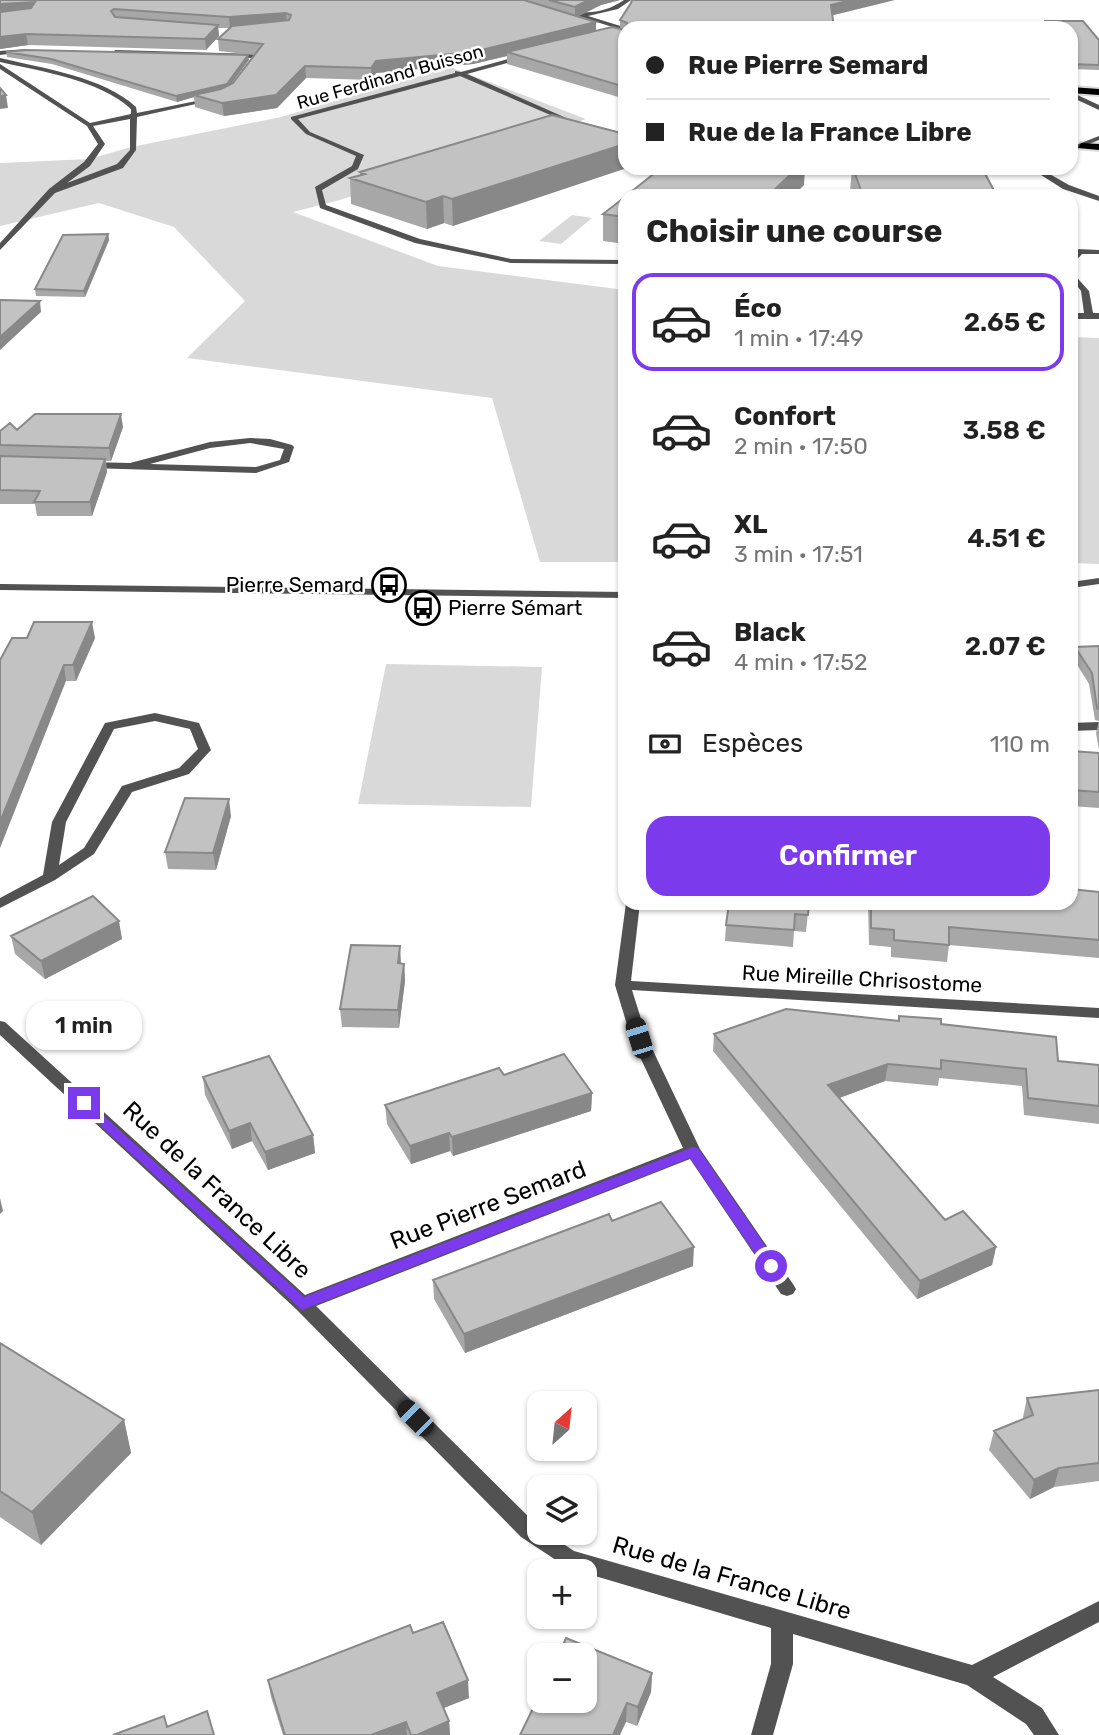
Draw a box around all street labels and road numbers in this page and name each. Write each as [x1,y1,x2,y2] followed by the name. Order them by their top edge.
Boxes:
[294,40,486,114] street label: Rue Ferdinand Buisson
[741,960,983,997] street label: Rue Mireille Chrisostome
[117,1096,317,1284] street label: Rue de la France Libre
[386,1155,590,1255] street label: Rue Pierre Semard
[609,1531,855,1625] street label: Rue de la France Libre

